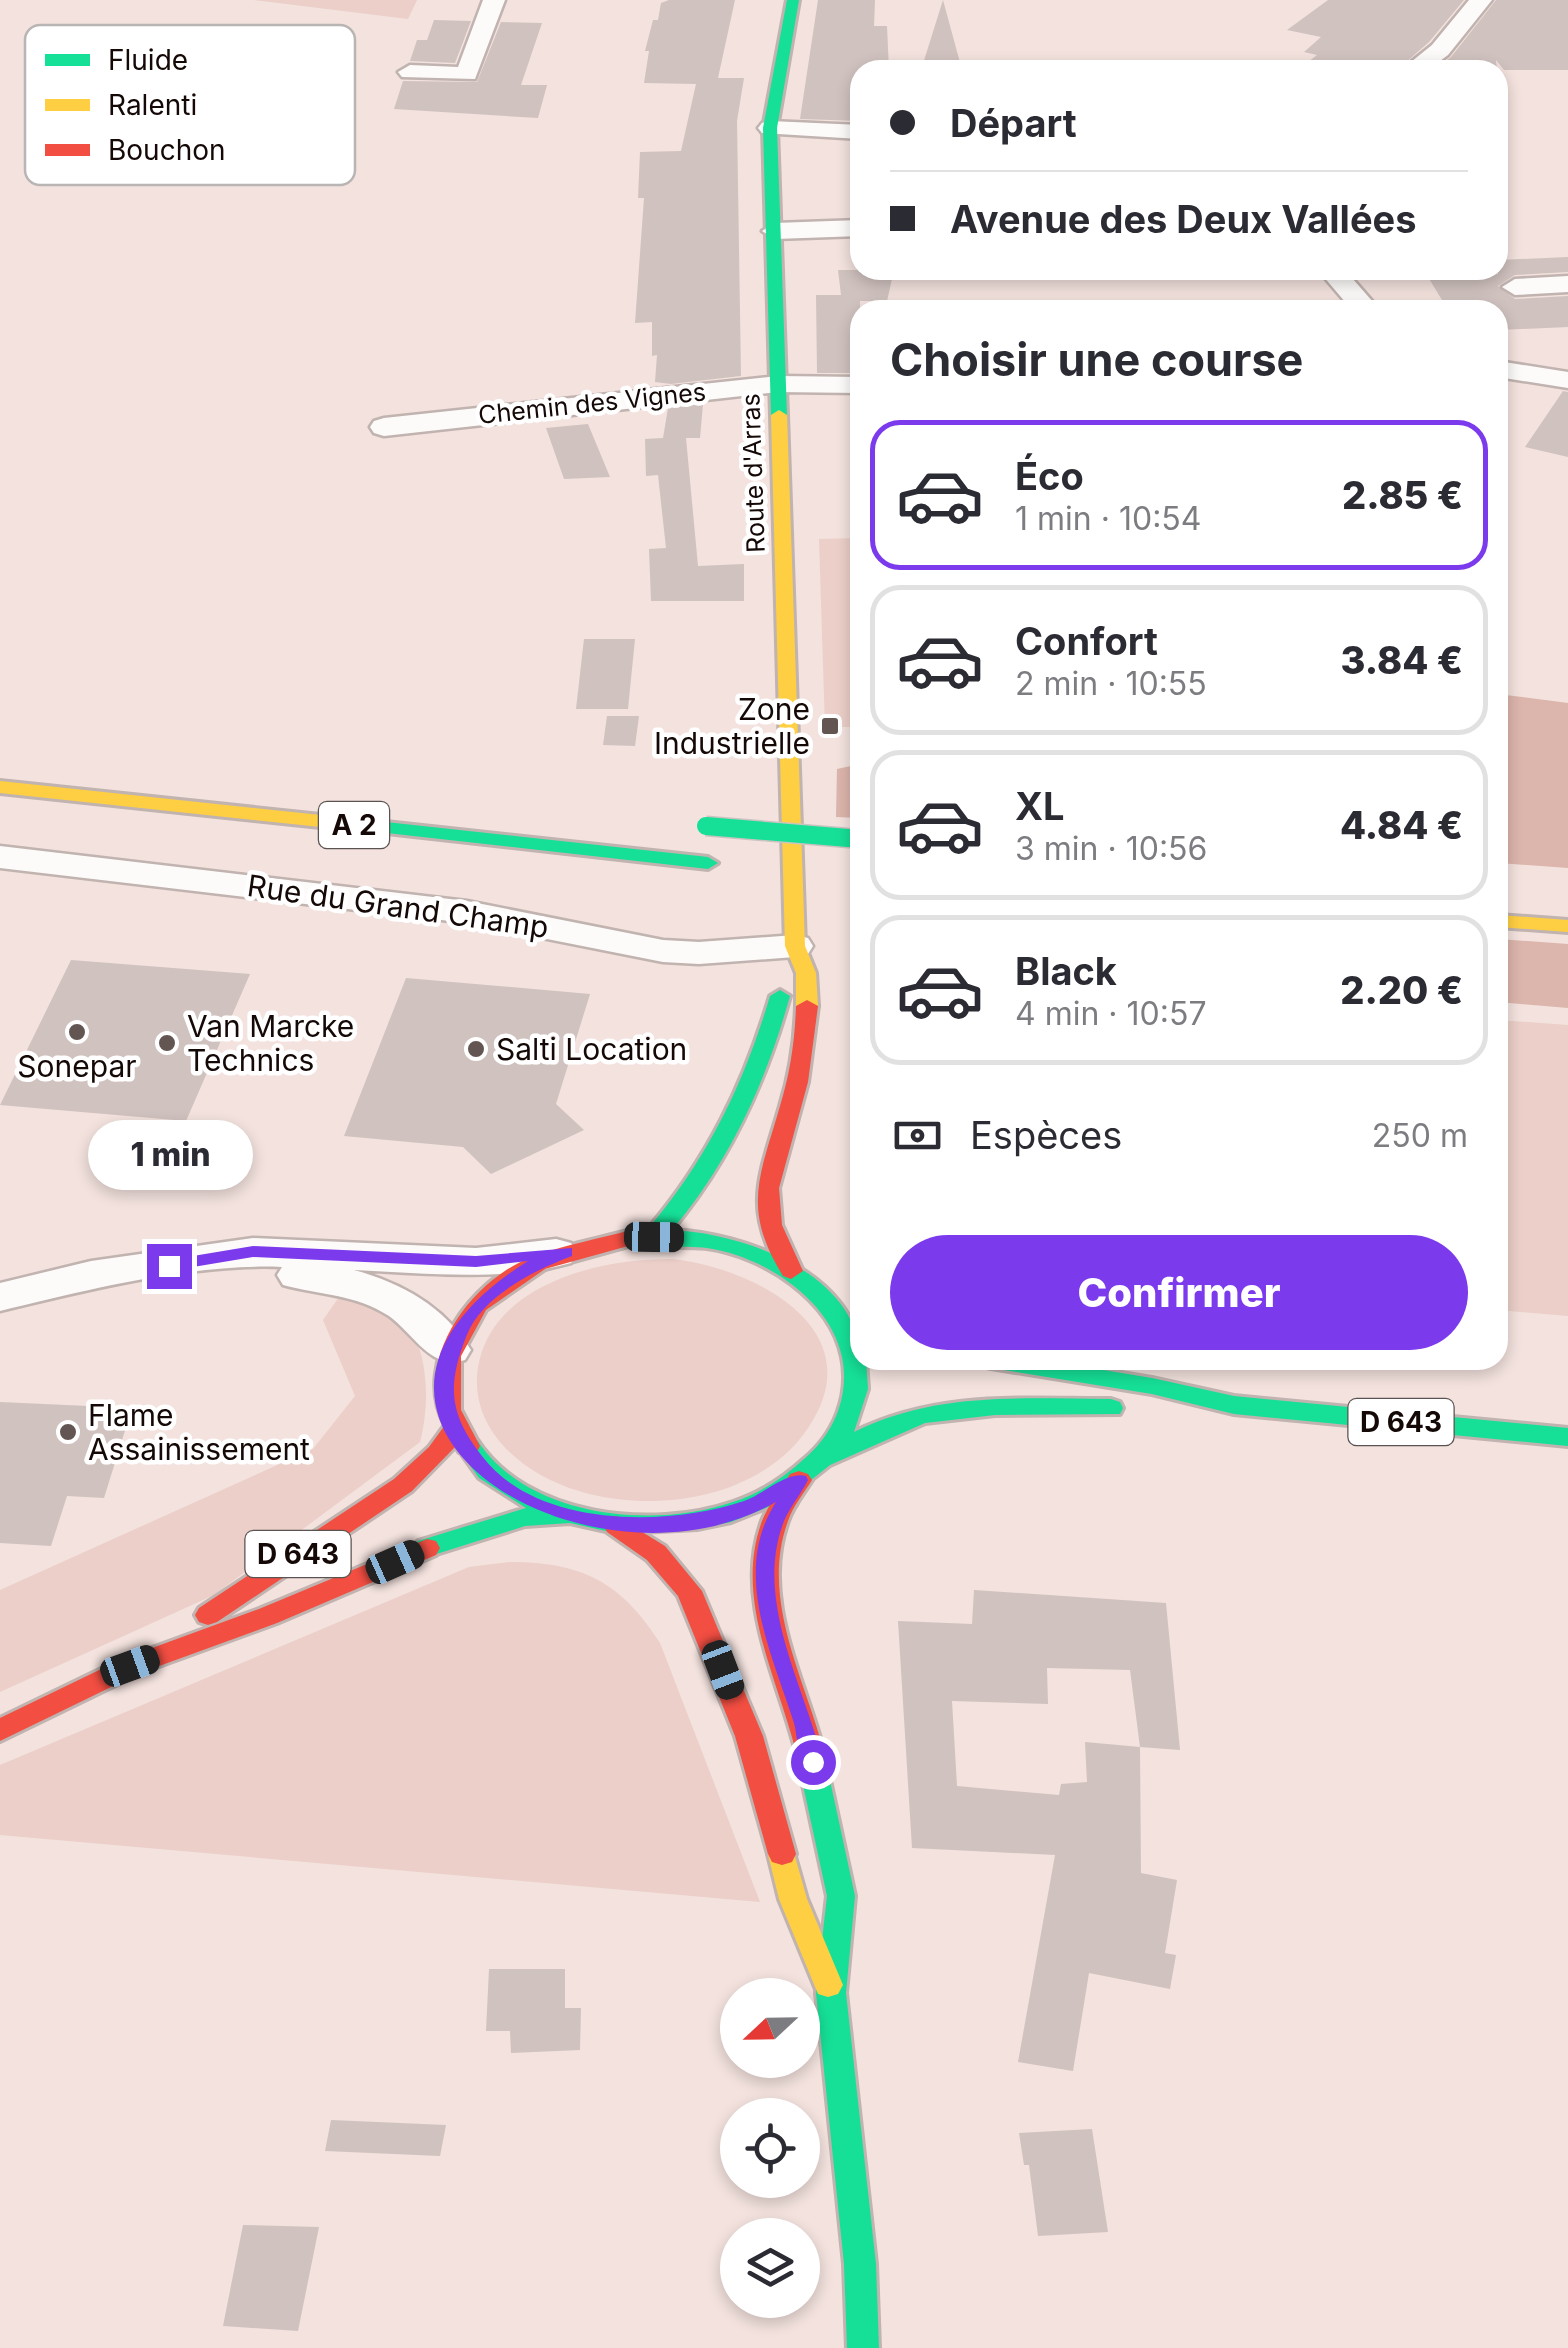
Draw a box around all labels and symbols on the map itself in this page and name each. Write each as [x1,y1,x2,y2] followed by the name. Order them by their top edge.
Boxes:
[25,25,355,185] legend
[108,43,188,77] text: Fluide
[108,88,197,122] text: Ralenti
[108,133,226,167] text: Bouchon
[477,376,707,430] street label: Chemin des Vignes
[735,393,771,553] street label: Route d'Arras
[654,691,810,761] place label: Zone Industrielle
[819,715,841,737] marker: Zone Industrielle
[319,802,389,848] road number: A 2
[245,867,551,945] street label: Rue du Grand Champ
[187,1008,354,1078] place label: Van Marcke Technics
[66,1021,88,1043] marker: Sonepar
[496,1031,687,1067] place label: Salti Location
[156,1032,178,1054] marker: Van Marcke Technics
[465,1038,487,1060] marker: Salti Location
[17,1048,137,1084] place label: Sonepar
[86,1121,252,1191] callout: 1 min
[624,1221,684,1253] car
[147,1244,192,1289] route end
[88,1397,310,1467] place label: Flame Assainissement
[1348,1399,1454,1445] road number: D 643
[57,1421,79,1443] marker: Flame Assainissement
[246,1531,350,1577] road number: D 643
[361,1536,429,1588] car
[698,1637,748,1703] car
[97,1642,163,1690] car
[791,1740,836,1785] route start
[720,1978,820,2078] north arrow

